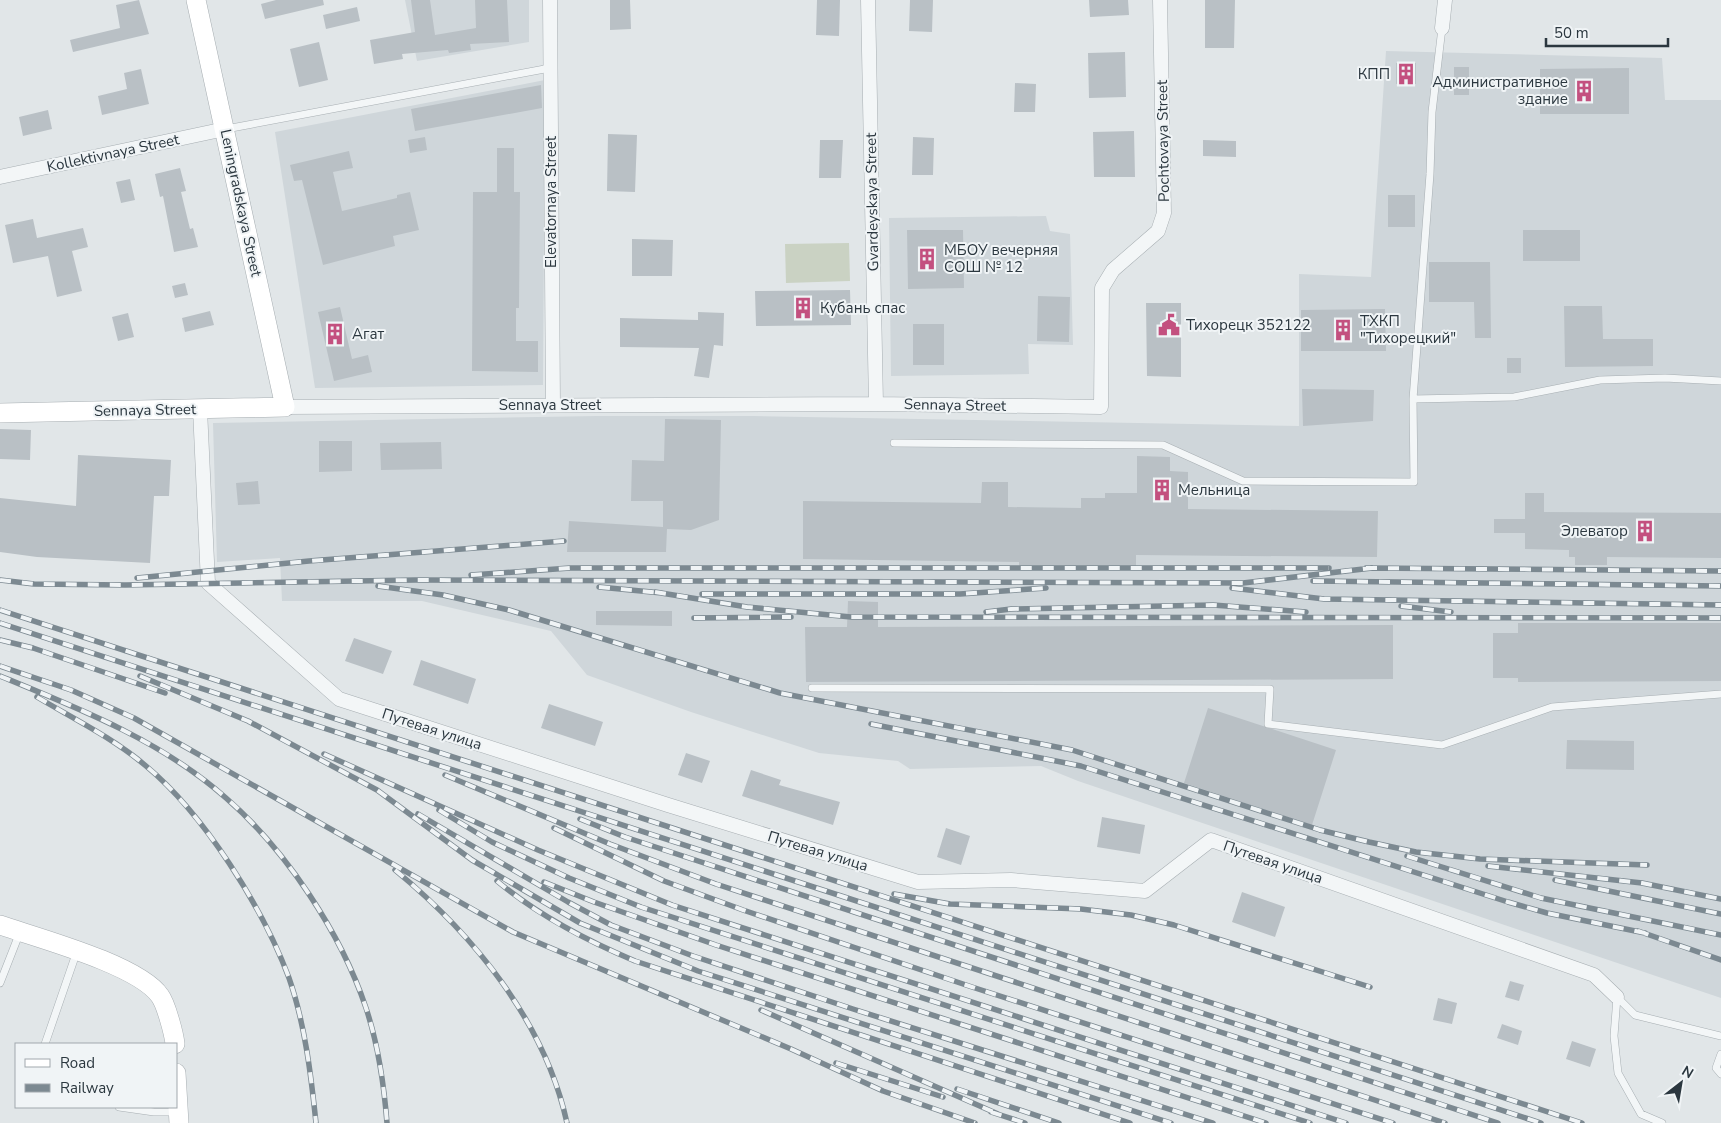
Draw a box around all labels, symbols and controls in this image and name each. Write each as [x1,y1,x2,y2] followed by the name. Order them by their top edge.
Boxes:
[1546,15,1668,47] scale bar
[1554,23,1589,43] text: 50 m
[1393,61,1419,87] building icon: КПП
[1358,64,1390,84] place label: КПП
[1432,72,1568,109] place label: Административное здание
[1571,78,1597,104] building icon: Административное здание
[1152,79,1174,202] street label: Pochtovaya Street
[216,127,267,279] street label: Leningradskaya Street
[45,129,182,177] street label: Kollektivnaya Street
[861,132,883,272] street label: Gvardeyskaya Street
[541,135,561,268] street label: Elevatornaya Street
[944,240,1058,277] place label: МБОУ вечерняя СОШ № 12
[914,246,940,272] building icon: МБОУ вечерняя СОШ № 12
[790,295,816,321] building icon: Кубань спас
[820,298,905,318] place label: Кубань спас
[1360,311,1456,348] place label: ТХКП "Тихорецкий"
[1156,312,1182,338] public building icon: Тихорецк 352122
[1186,315,1311,335] place label: Тихорецк 352122
[1330,317,1356,343] building icon: ТХКП "Тихорецкий"
[322,321,348,347] building icon: Агат
[352,324,385,344] place label: Агат
[904,394,1007,416] street label: Sennaya Street
[499,395,602,415] street label: Sennaya Street
[94,399,197,421] street label: Sennaya Street
[1149,477,1175,503] building icon: Мельница
[1178,480,1250,500] place label: Мельница
[1632,518,1658,544] building icon: Элеватор
[1561,521,1628,541] place label: Элеватор
[379,703,485,755] street label: Путевая улица
[765,826,871,876] street label: Путевая улица
[1221,836,1325,888] street label: Путевая улица
[15,1043,178,1108] legend
[60,1053,95,1073] text: Road
[1656,1058,1706,1108] north arrow
[1678,1061,1697,1083] text: N
[60,1078,114,1098] text: Railway

